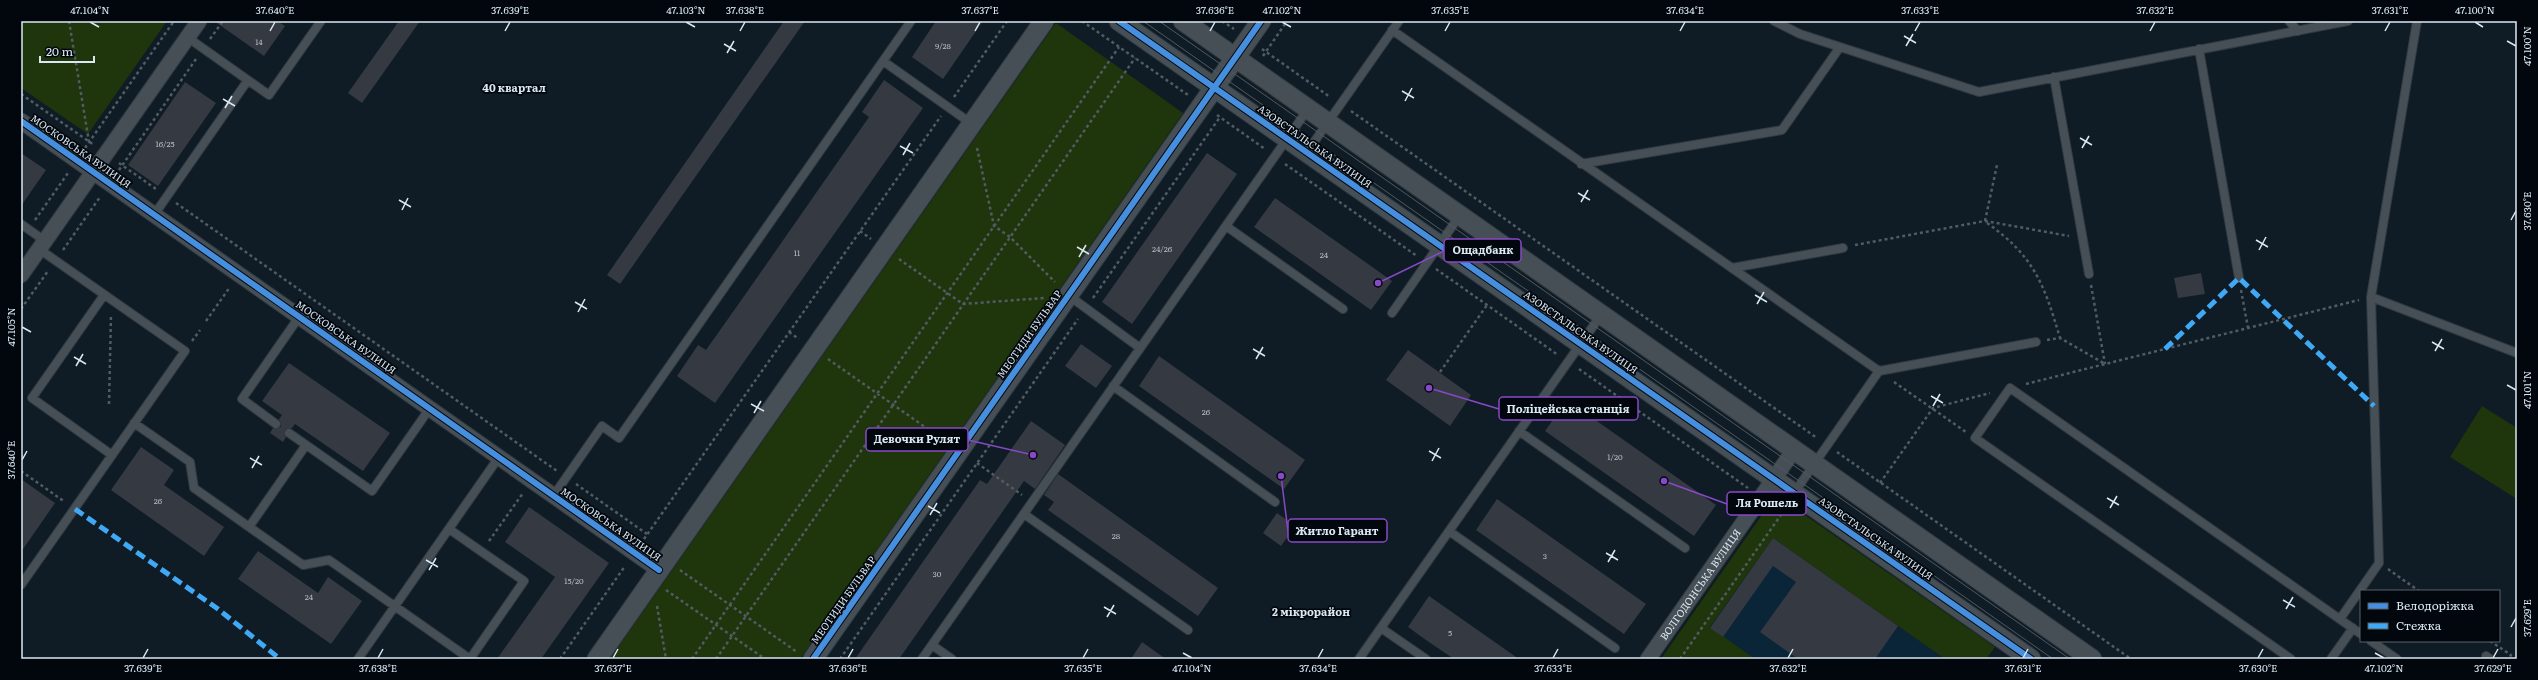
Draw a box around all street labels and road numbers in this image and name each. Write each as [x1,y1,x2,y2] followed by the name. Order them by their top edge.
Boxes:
[1255,100,1375,191] street label: АЗОВСТАЛЬСЬКА ВУЛИЦЯ
[28,110,135,191] street label: МОСКОВСЬКА ВУЛИЦЯ
[1521,286,1641,377] street label: АЗОВСТАЛЬСЬКА ВУЛИЦЯ
[993,287,1065,381] street label: МЕОТИДИ БУЛЬВАР
[293,296,400,377] street label: МОСКОВСЬКА ВУЛИЦЯ
[558,483,665,564] street label: МОСКОВСЬКА ВУЛИЦЯ
[1816,492,1936,583] street label: АЗОВСТАЛЬСЬКА ВУЛИЦЯ
[1656,525,1744,643] street label: ВОЛГОДОНСЬКА ВУЛИЦЯ
[807,553,879,647] street label: МЕОТИДИ БУЛЬВАР

